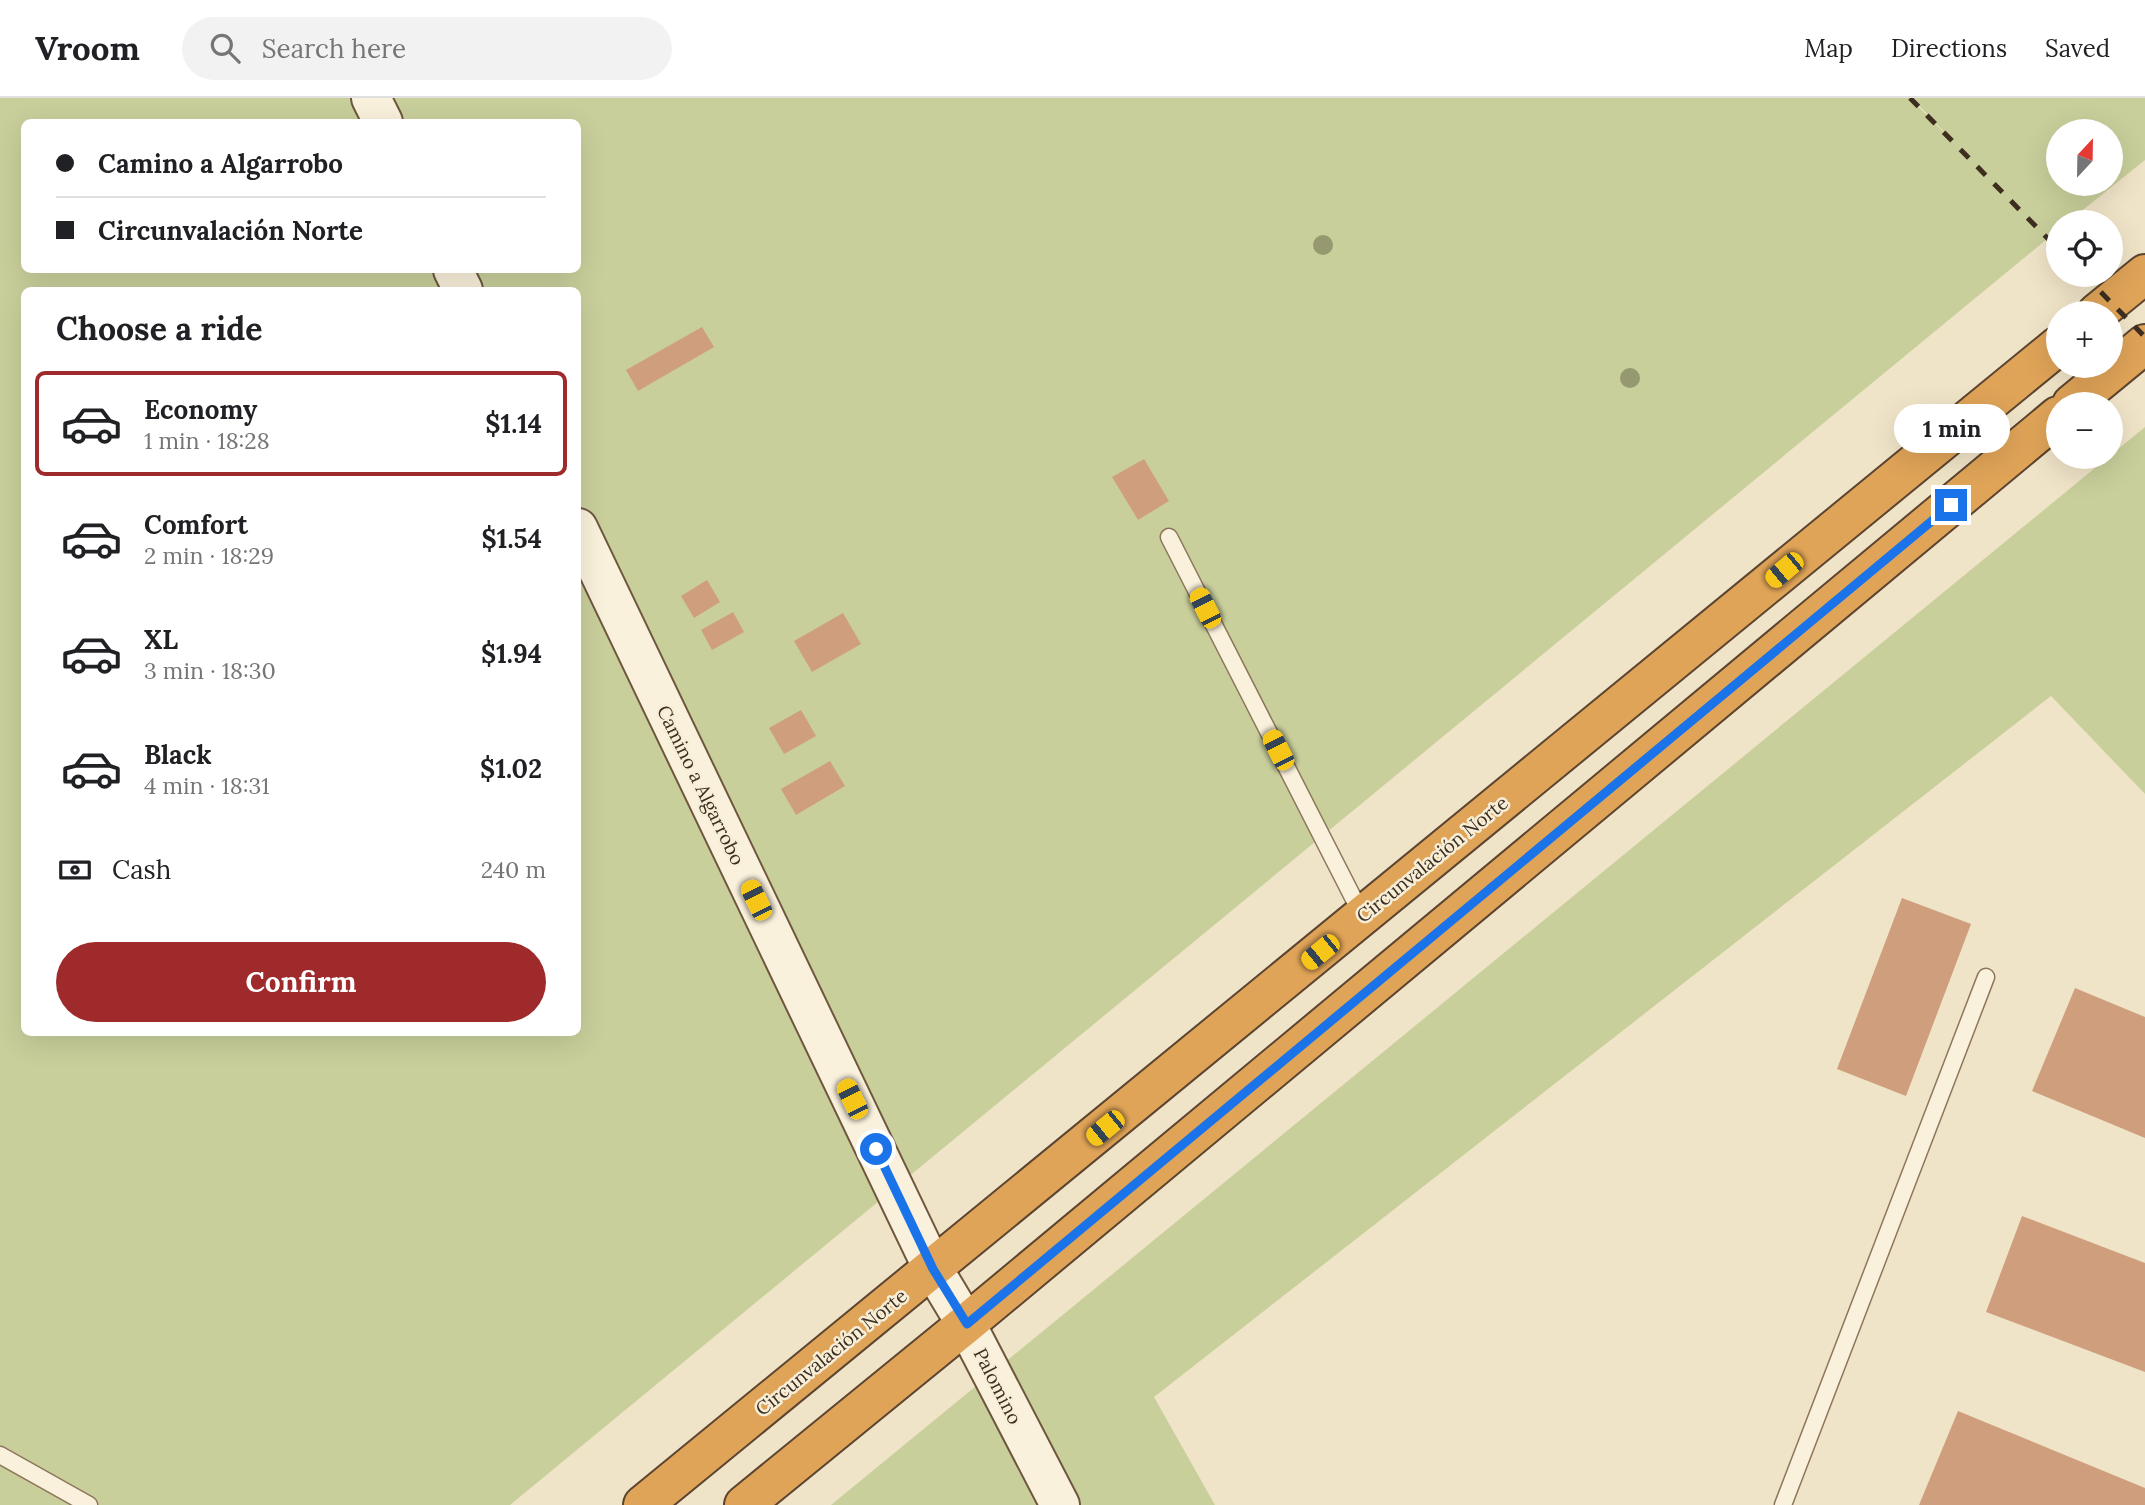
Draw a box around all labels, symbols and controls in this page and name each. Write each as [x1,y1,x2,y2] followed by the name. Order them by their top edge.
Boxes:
[182,17,672,80] search box
[35,27,140,69] text: Vroom
[206,29,244,67] icon: search
[262,32,406,65] text: Search here
[1804,33,1853,64] text: Map
[1891,33,2007,64] text: Directions
[2045,33,2110,64] text: Saved
[2046,119,2123,196] north arrow
[2046,119,2123,469] map controls
[98,147,343,180] text: Camino a Algarrobo
[2046,210,2123,287] button: locate
[98,214,363,247] text: Circunvalación Norte
[2046,301,2123,378] button: +
[56,308,263,349] text: Choose a ride
[60,392,123,455] icon: car
[2046,392,2123,469] button: −
[144,393,257,426] text: Economy
[1893,404,2009,452] callout: 1 min
[485,407,542,440] text: $1.14
[1923,414,1981,443] text: 1 min
[144,426,270,455] text: 1 min · 18:28
[1935,489,1967,521] route end
[60,507,123,570] icon: car
[144,508,248,541] text: Comfort
[482,522,542,555] text: $1.54
[144,541,274,570] text: 2 min · 18:29
[1762,548,1807,592] car
[1187,585,1224,631] car
[60,622,123,685] icon: car
[144,623,178,656] text: XL
[481,637,542,670] text: $1.94
[144,656,276,685] text: 3 min · 18:30
[652,701,750,869] street label: Camino a Algarrobo
[1260,727,1297,773] car
[60,737,123,800] icon: car
[144,738,212,771] text: Black
[480,752,542,785] text: $1.02
[144,771,270,800] text: 4 min · 18:31
[1351,790,1513,928] street label: Circunvalación Norte
[56,851,94,889] icon: cash
[112,853,171,886] text: Cash
[481,855,546,884] text: 240 m
[738,877,775,923] car
[1298,931,1343,973] car
[56,942,546,1022] button: Confirm
[834,1076,871,1122] car
[1083,1107,1128,1149] car
[860,1133,892,1165] route start
[750,1283,912,1421] street label: Circunvalación Norte
[969,1344,1027,1428] street label: Palomino

